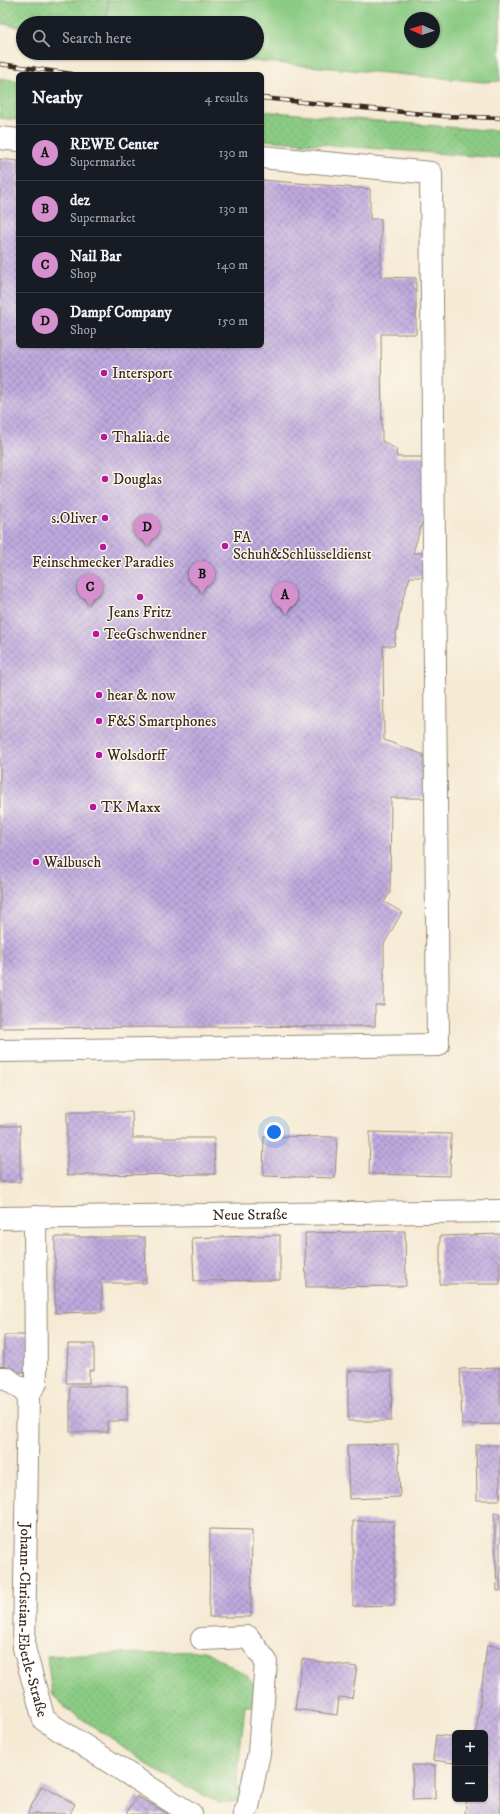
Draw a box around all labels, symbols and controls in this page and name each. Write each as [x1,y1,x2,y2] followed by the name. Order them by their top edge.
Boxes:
[404,12,440,48] north arrow
[16,16,264,60] search box
[30,27,52,49] icon: search
[62,29,131,48] text: Search here
[32,87,82,109] text: Nearby
[205,90,248,106] text: 4 results
[70,135,159,154] text: REWE Center
[41,145,49,161] text: A
[219,145,248,161] text: 130 m
[70,154,136,170] text: Supermarket
[70,191,90,210] text: dez
[41,201,49,217] text: B
[219,201,248,217] text: 130 m
[70,210,136,226] text: Supermarket
[70,247,121,266] text: Nail Bar
[41,257,49,273] text: C
[216,257,248,273] text: 140 m
[70,266,96,282] text: Shop
[70,303,172,322] text: Dampf Company
[40,313,50,329] text: D
[217,313,248,329] text: 150 m
[70,322,96,338] text: Shop
[112,364,173,383] place label: Intersport
[99,368,109,378] marker: Intersport
[112,428,170,447] place label: Thalia.de
[99,432,109,442] marker: Thalia.de
[113,470,162,489] place label: Douglas
[100,474,110,484] marker: Douglas
[51,509,97,528] place label: s.Oliver
[100,513,110,523] marker: s.Oliver
[134,514,160,547] pin: D
[233,528,372,564] place label: FA Schuh&Schlüsseldienst
[220,541,230,551] marker: FA Schuh&Schlüsseldienst
[98,542,108,552] marker: Feinschmecker Paradies
[32,553,174,572] place label: Feinschmecker Paradies
[189,561,215,594] pin: B
[77,574,103,607] pin: C
[272,582,298,615] pin: A
[135,592,145,602] marker: Jeans Fritz
[106,603,172,622] place label: Jeans Fritz
[104,625,207,644] place label: TeeGschwendner
[91,629,101,639] marker: TeeGschwendner
[107,686,176,705] place label: hear & now
[94,690,104,700] marker: hear & now
[107,712,216,731] place label: F&S Smartphones
[94,716,104,726] marker: F&S Smartphones
[106,746,168,765] place label: Wolsdorff
[94,750,104,760] marker: Wolsdorff
[101,798,162,817] place label: TK Maxx
[88,802,98,812] marker: TK Maxx
[43,853,101,872] place label: Walbusch
[31,857,41,867] marker: Walbusch
[264,1122,284,1142] your location
[212,1205,288,1225] street label: Neue Straße
[14,1521,52,1719] street label: Johann-Christian-Eberle-Straße
[452,1730,488,1802] map controls
[452,1730,488,1766] button: +
[452,1766,488,1802] button: −

